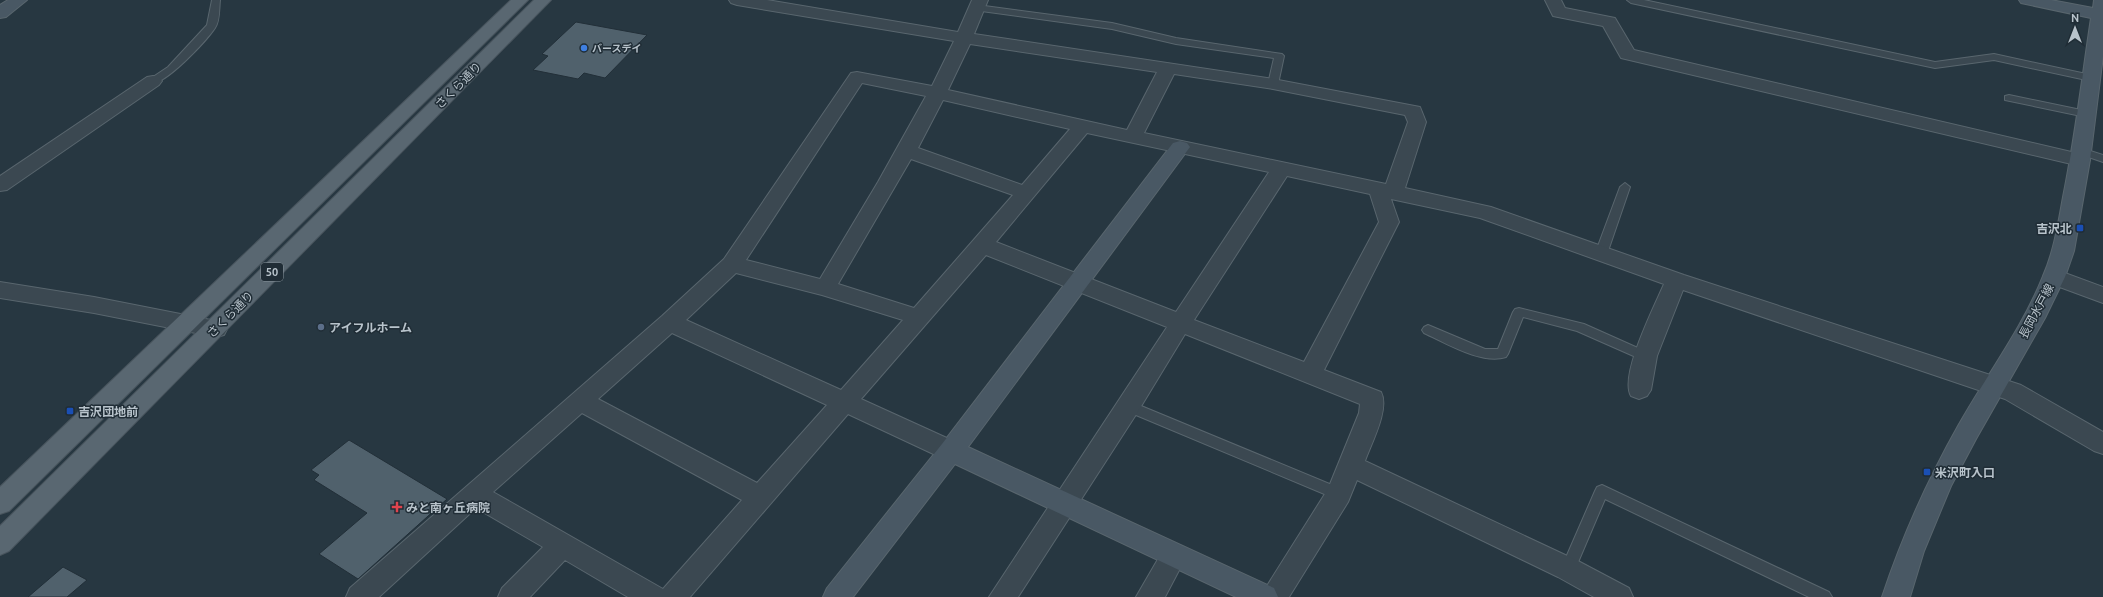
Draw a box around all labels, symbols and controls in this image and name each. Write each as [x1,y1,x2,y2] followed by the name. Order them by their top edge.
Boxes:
[2055,8,2095,48] north arrow
[2071,12,2079,24] text: N
[579,43,589,53] marker: バースデイ
[592,43,642,54] place label: バースデイ
[432,59,484,111] street label: さくら通り
[2036,222,2072,235] place label: 吉沢北
[2075,223,2085,233] marker: 吉沢北
[261,263,283,281] road number: 50
[2016,281,2056,341] street label: 長岡水戸線
[204,288,256,340] street label: さくら通り
[329,321,412,334] place label: アイフルホーム
[316,322,326,332] marker: アイフルホーム
[78,405,138,418] place label: 吉沢団地前
[65,406,75,416] marker: 吉沢団地前
[1935,466,1995,479] place label: 米沢町入口
[1922,467,1932,477] marker: 米沢町入口
[391,501,403,513] marker: みと南ヶ丘病院
[406,501,490,514] place label: みと南ヶ丘病院

